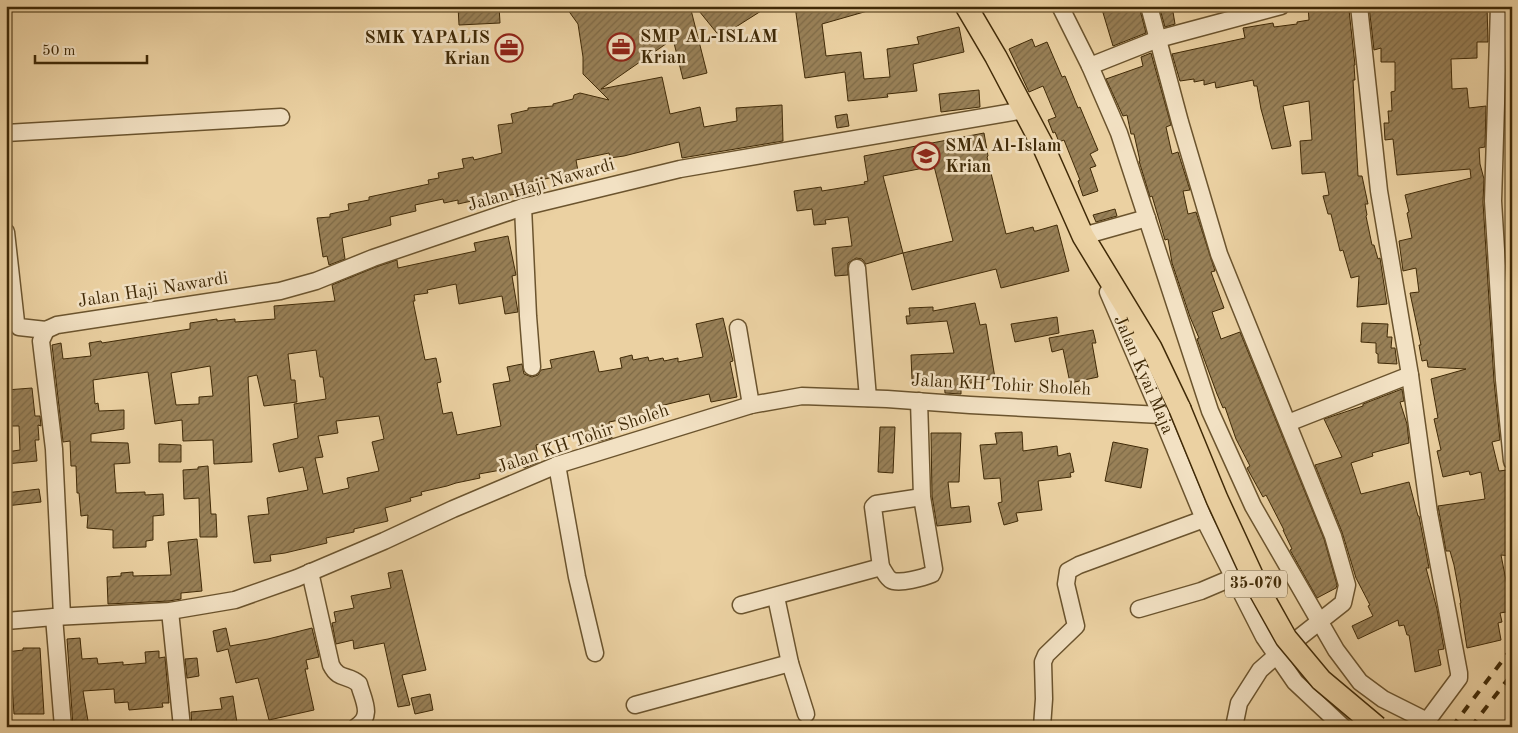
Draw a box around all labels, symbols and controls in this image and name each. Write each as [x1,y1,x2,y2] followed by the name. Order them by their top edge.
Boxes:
[640,28,778,67] place label: SMP AL-ISLAM Krian
[364,29,490,68] place label: SMK YAPALIS Krian
[35,32,148,64] scale bar
[606,32,636,62] office icon: SMP AL-ISLAM Krian
[494,33,524,63] office icon: SMK YAPALIS Krian
[42,44,76,59] text: 50 m
[945,137,1061,176] place label: SMA Al-Islam Krian
[911,141,941,171] school or university icon: SMA Al-Islam Krian
[465,155,617,215] street label: Jalan Haji Nawardi
[76,269,230,311] street label: Jalan Haji Nawardi
[1110,313,1177,437] street label: Jalan Kyai Maja
[910,371,1092,399] street label: Jalan KH Tohir Sholeh
[495,401,671,477] street label: Jalan KH Tohir Sholeh
[1225,570,1287,598] road number: 35-070

